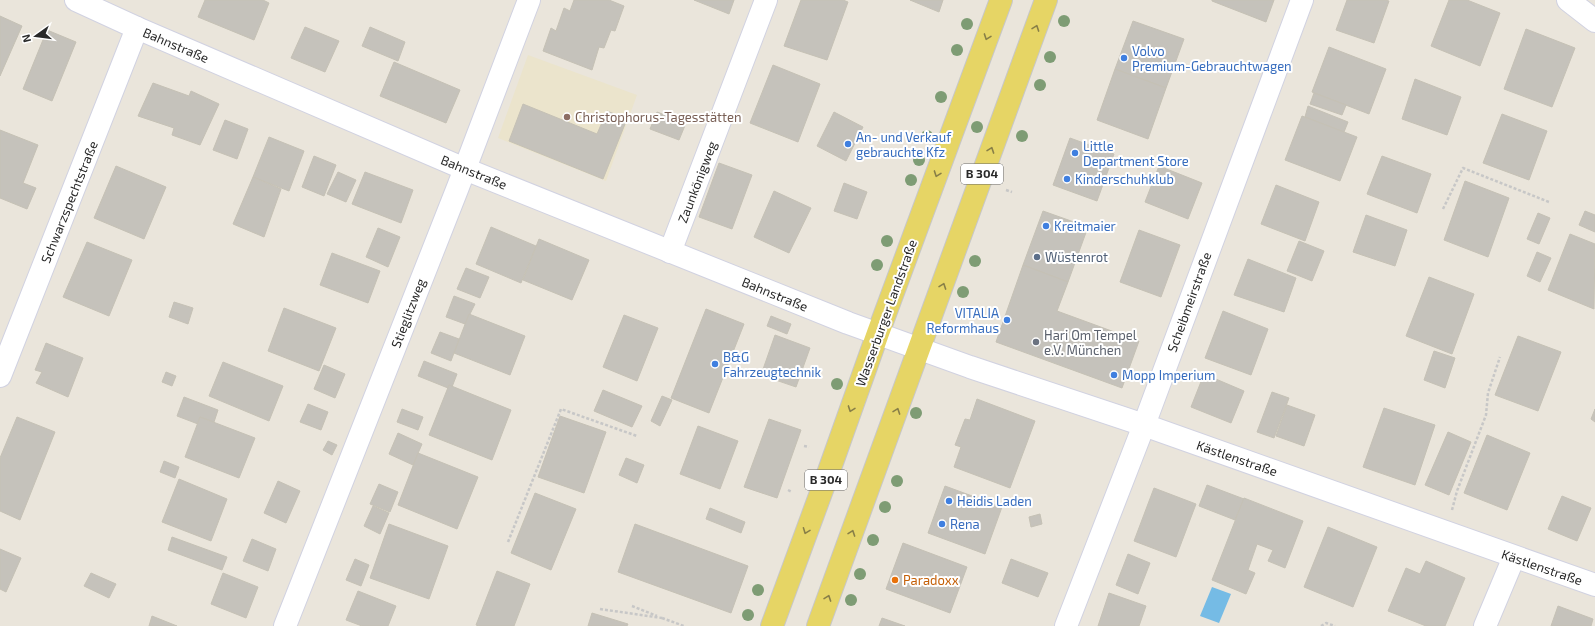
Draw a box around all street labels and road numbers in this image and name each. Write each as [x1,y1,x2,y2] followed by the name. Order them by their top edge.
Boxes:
[141,24,211,66] street label: Bahnstraße
[37,138,101,266] street label: Schwarzspechtstraße
[674,139,720,225] street label: Zaunkönigweg
[439,151,509,193] street label: Bahnstraße
[961,164,1003,184] road number: B 304
[852,237,920,389] street label: Wasserburger Landstraße
[1163,250,1215,354] street label: Scheibmeirstraße
[740,273,810,315] street label: Bahnstraße
[387,276,429,350] street label: Stieglitzweg
[1194,437,1280,479] street label: Kästlenstraße
[805,470,847,490] road number: B 304
[1499,546,1585,588] street label: Kästlenstraße

